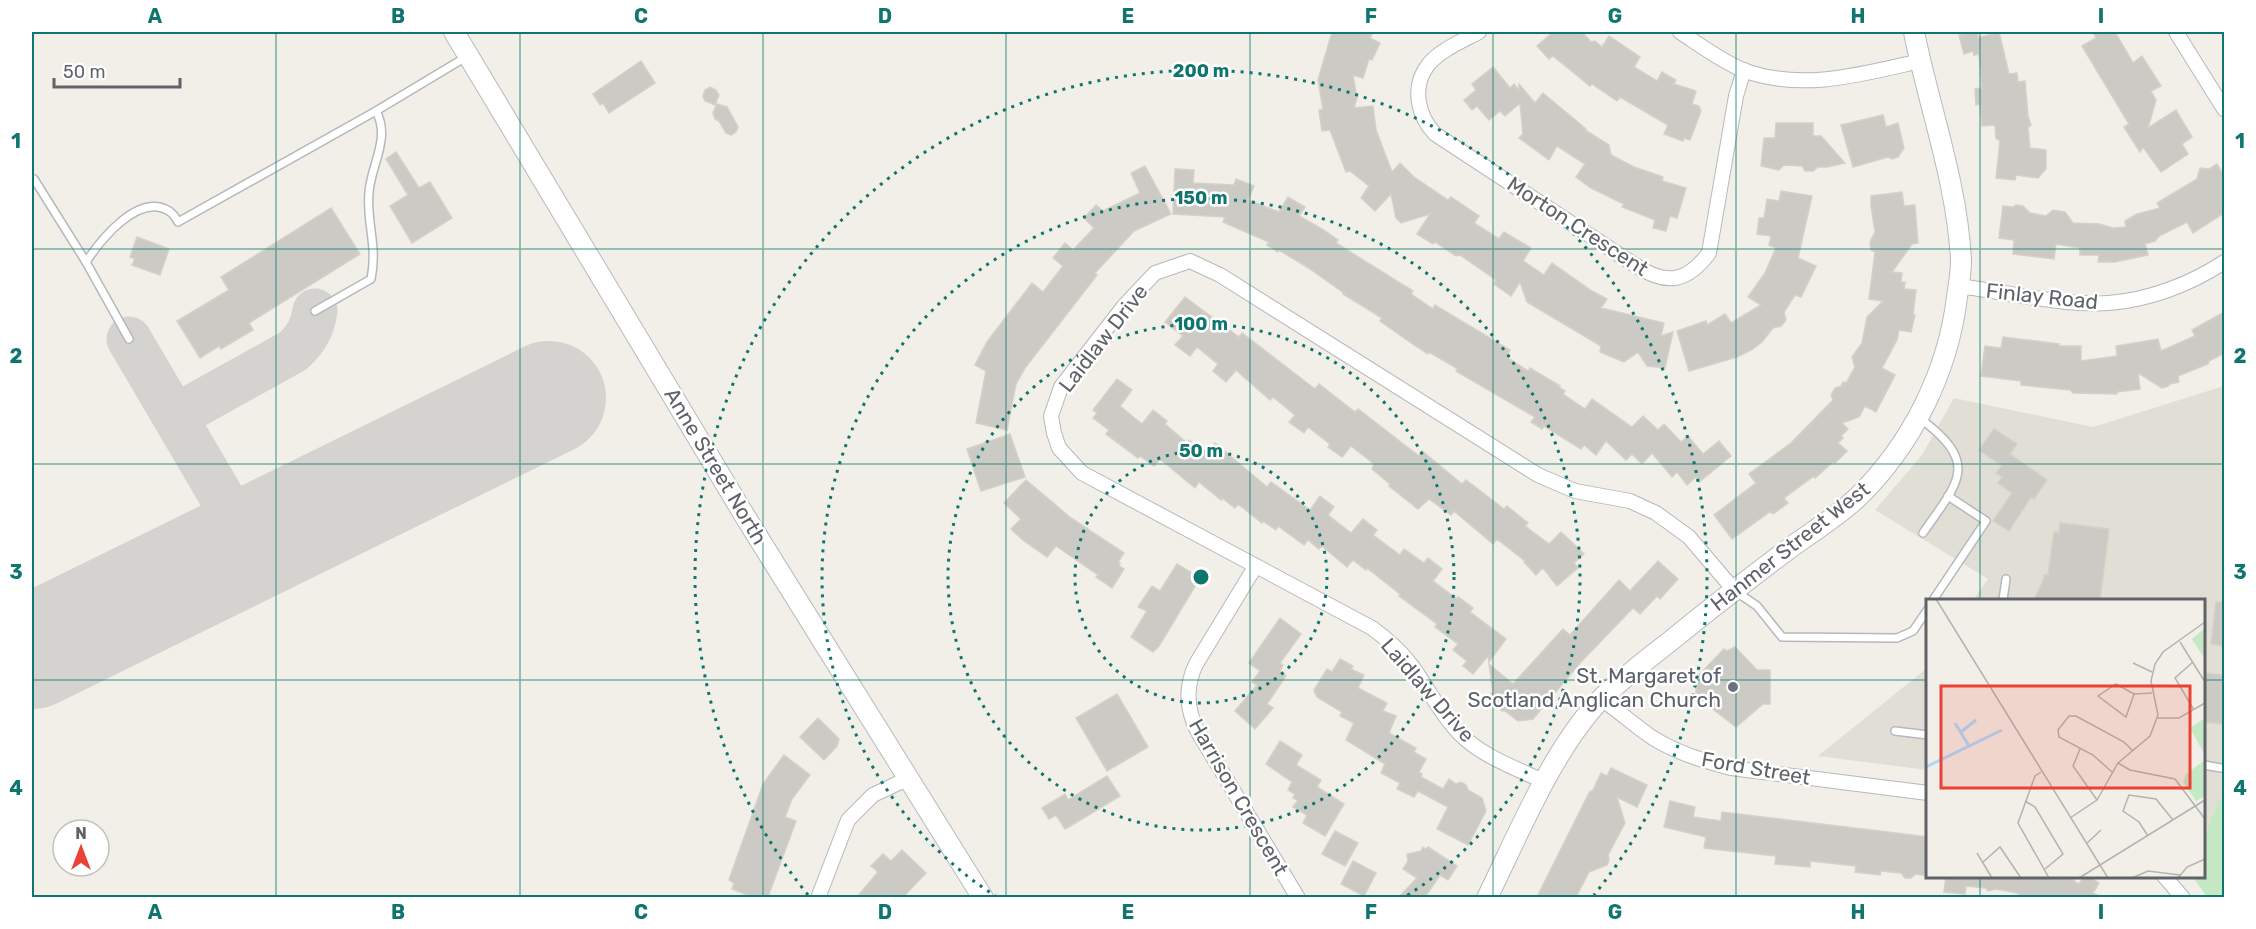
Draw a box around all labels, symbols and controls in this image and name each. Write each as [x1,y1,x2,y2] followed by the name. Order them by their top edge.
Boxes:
[148,4,163,28] text: A
[391,4,405,28] text: B
[634,4,648,28] text: C
[878,4,892,28] text: D
[1122,4,1134,28] text: E
[1365,4,1377,28] text: F
[1608,4,1622,28] text: G
[1851,4,1865,28] text: H
[2098,4,2104,28] text: I
[54,51,180,89] scale bar
[1173,60,1229,82] text: 200 m
[63,61,106,83] text: 50 m
[11,129,21,153] text: 1
[2235,129,2245,153] text: 1
[1503,171,1653,281] street label: Morton Crescent
[1174,187,1228,209] text: 150 m
[1985,278,2099,314] street label: Finlay Road
[1053,279,1153,397] street label: Laidlaw Drive
[1174,313,1228,335] text: 100 m
[10,344,23,368] text: 2
[2234,344,2247,368] text: 2
[659,383,773,549] street label: Anne Street North
[1179,440,1223,462] text: 50 m
[1705,476,1875,616] street label: Hanmer Street West
[9,560,23,584] text: 3
[2233,560,2247,584] text: 3
[1191,567,1211,587] centre of rings
[1926,599,2205,878] inset map
[1376,633,1480,747] street label: Laidlaw Drive
[1468,663,1721,712] place label: St. Margaret of Scotland Anglican Church
[1726,680,1740,694] marker: St. Margaret of Scotland Anglican Church
[1184,714,1294,880] street label: Harrison Crescent
[1700,746,1812,790] street label: Ford Street
[9,776,23,800] text: 4
[2233,776,2247,800] text: 4
[51,818,111,878] north arrow
[75,824,87,843] text: N
[148,900,163,924] text: A
[391,900,405,924] text: B
[634,900,648,924] text: C
[878,900,892,924] text: D
[1122,900,1134,924] text: E
[1365,900,1377,924] text: F
[1608,900,1622,924] text: G
[1851,900,1865,924] text: H
[2098,900,2104,924] text: I

